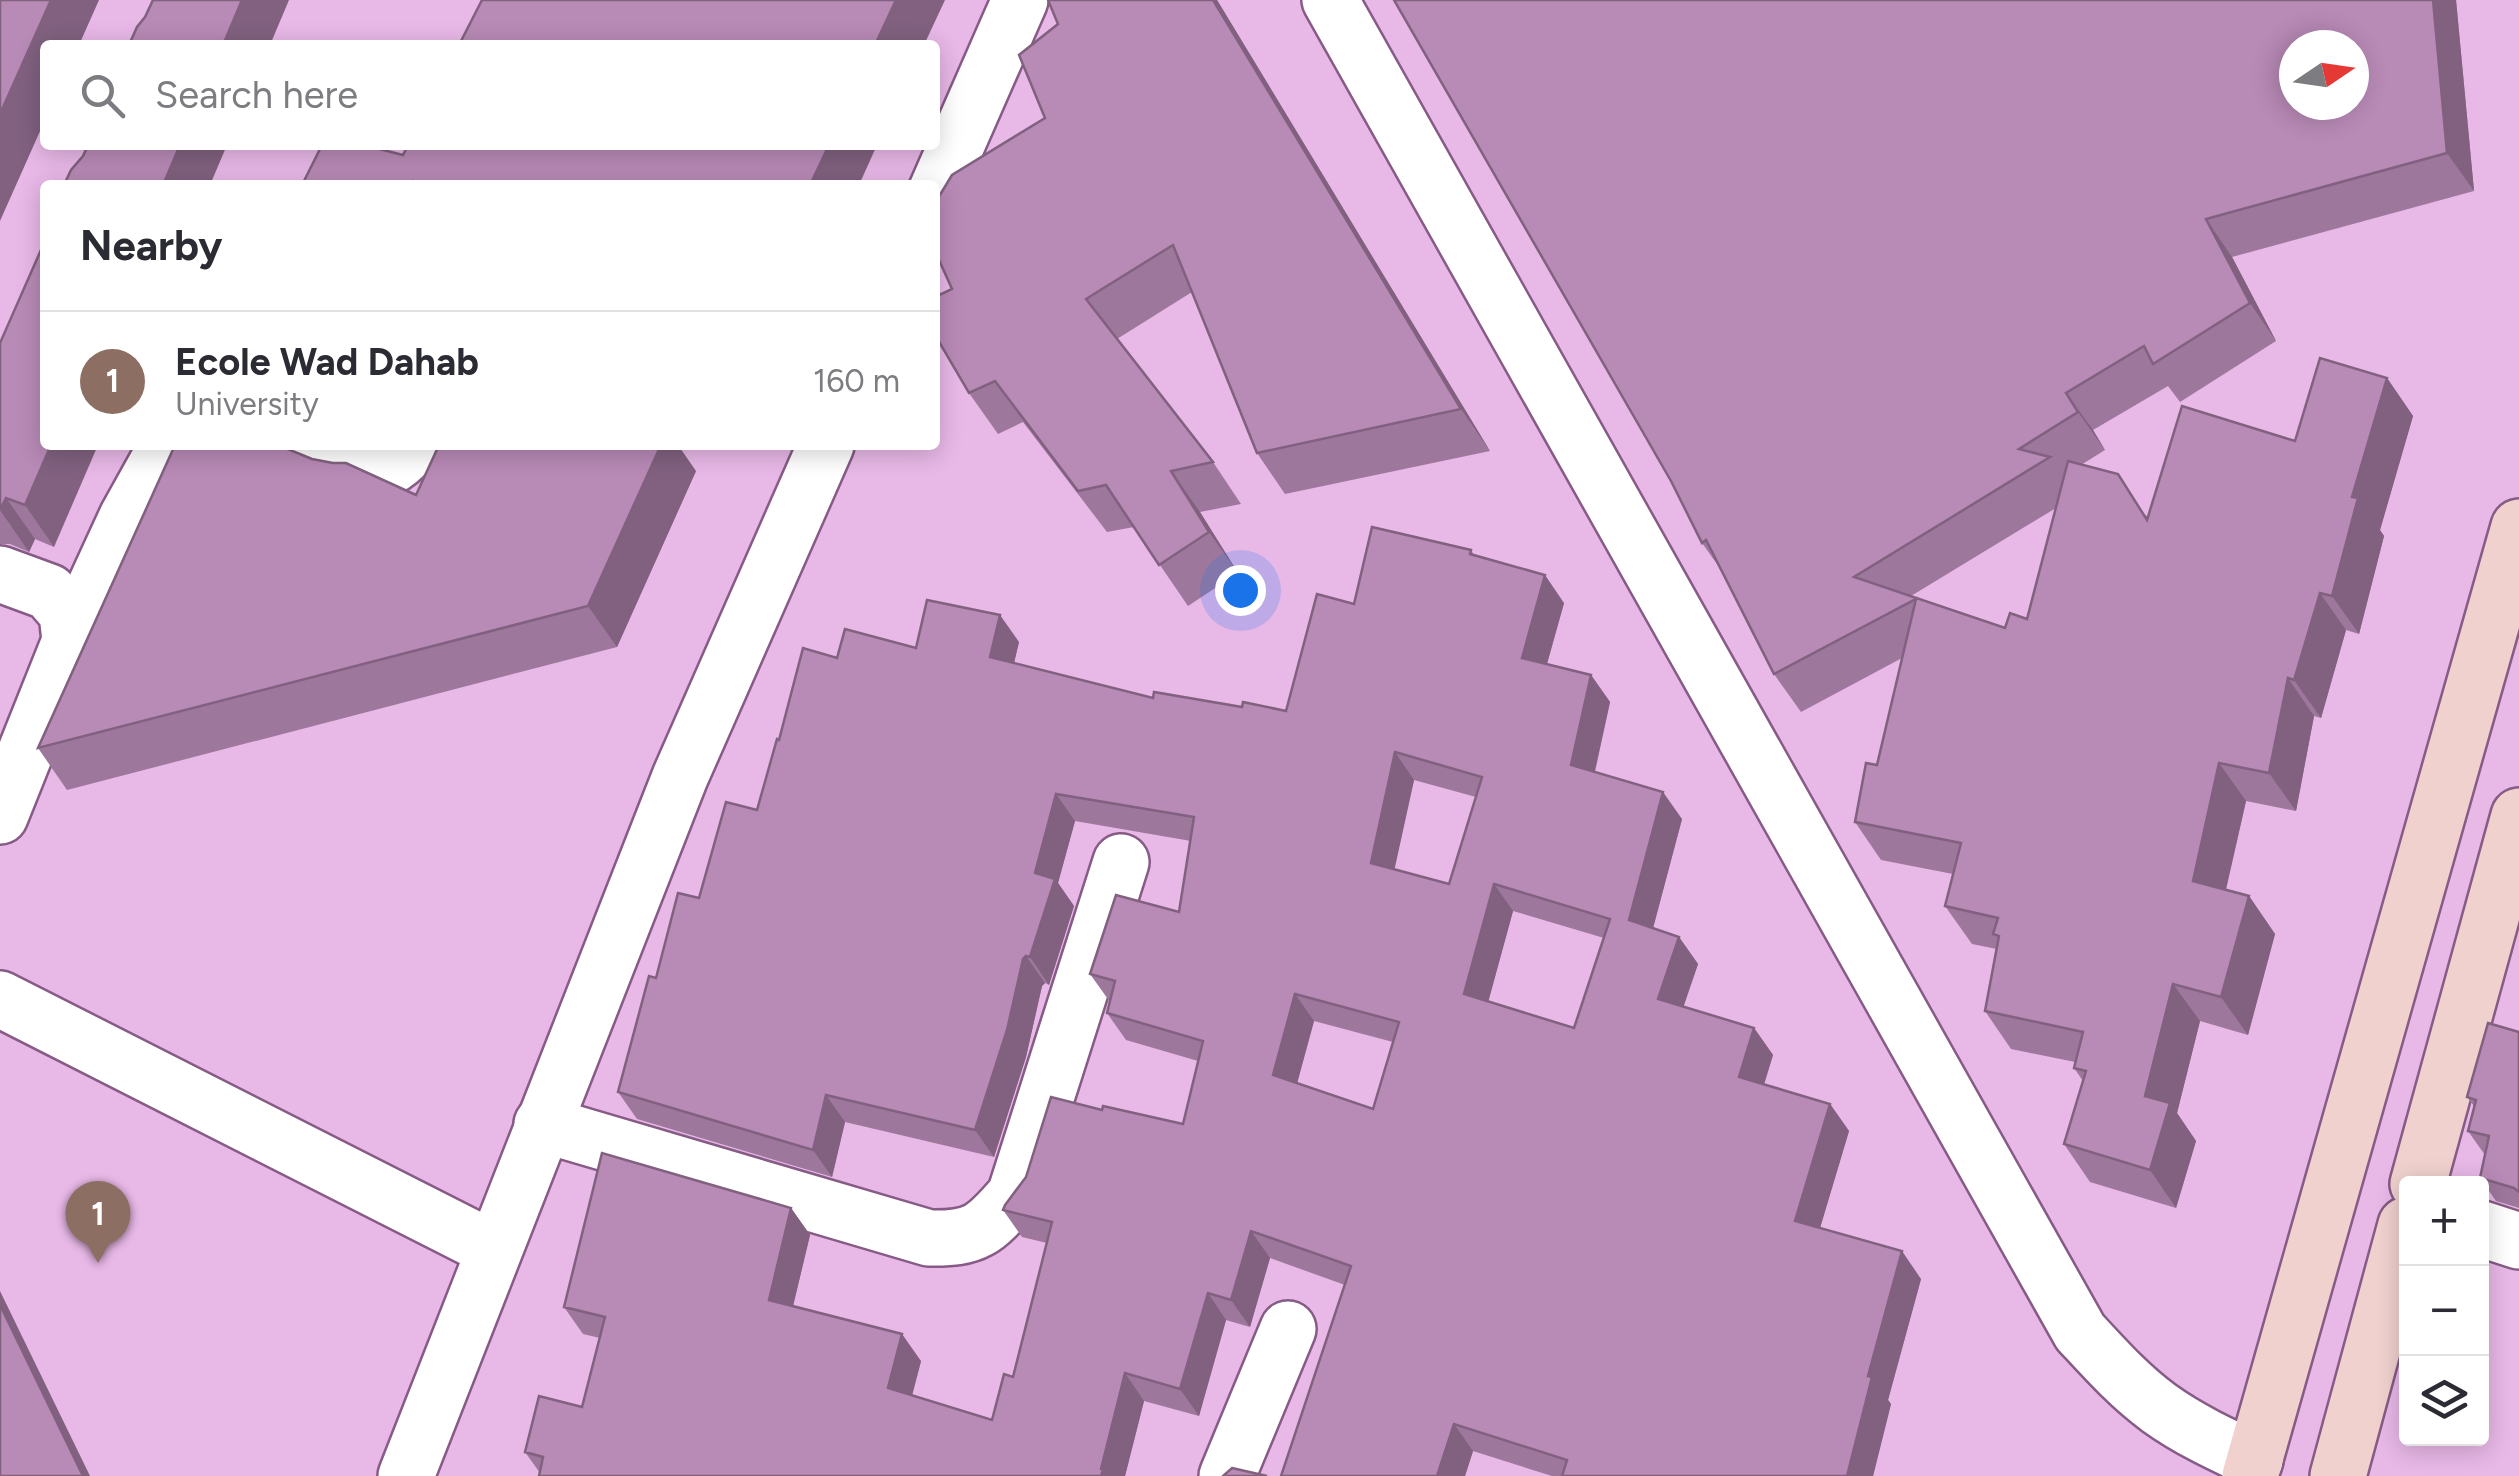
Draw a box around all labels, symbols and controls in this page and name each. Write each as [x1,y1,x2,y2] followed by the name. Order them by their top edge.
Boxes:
[2279,30,2369,120] north arrow
[40,40,940,150] search box
[75,68,130,123] icon: search
[155,72,358,118] text: Search here
[80,220,222,271] text: Nearby
[175,339,479,385] text: Ecole Wad Dahab
[106,362,119,400] text: 1
[813,362,900,400] text: 160 m
[175,385,319,423] text: University
[1215,565,1266,616] your location
[2399,1176,2489,1446] map controls
[2399,1176,2489,1266] button: +
[66,1180,130,1263] pin: 1
[2399,1266,2489,1356] button: −
[2399,1356,2489,1446] button: layers

